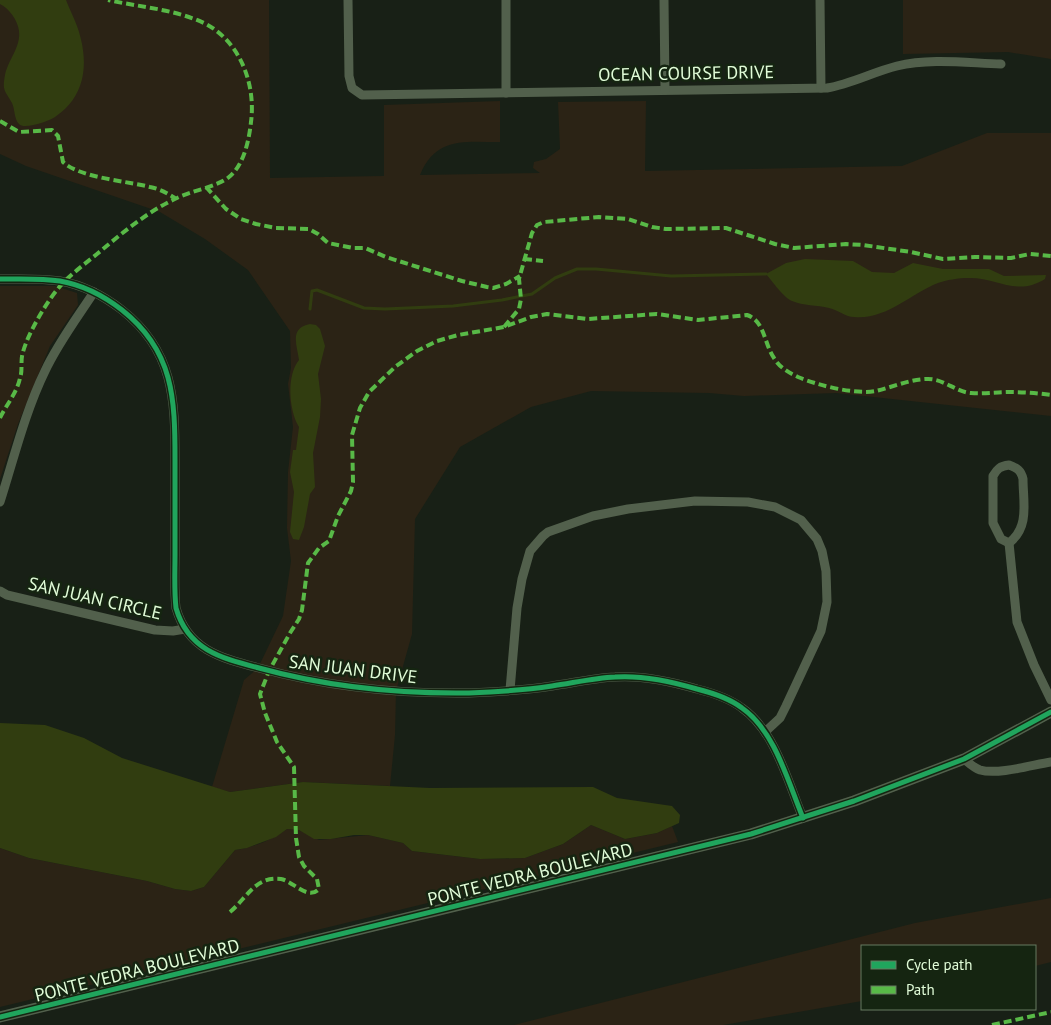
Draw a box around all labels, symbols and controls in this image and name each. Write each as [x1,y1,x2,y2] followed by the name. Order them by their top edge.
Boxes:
[598,60,774,86] street label: OCEAN COURSE DRIVE
[26,571,164,625] street label: SAN JUAN CIRCLE
[288,650,418,688] street label: SAN JUAN DRIVE
[425,837,635,911] street label: PONTE VEDRA BOULEVARD
[32,933,242,1007] street label: PONTE VEDRA BOULEVARD
[861,945,1036,1010] legend
[906,955,972,974] text: Cycle path
[906,980,935,999] text: Path

